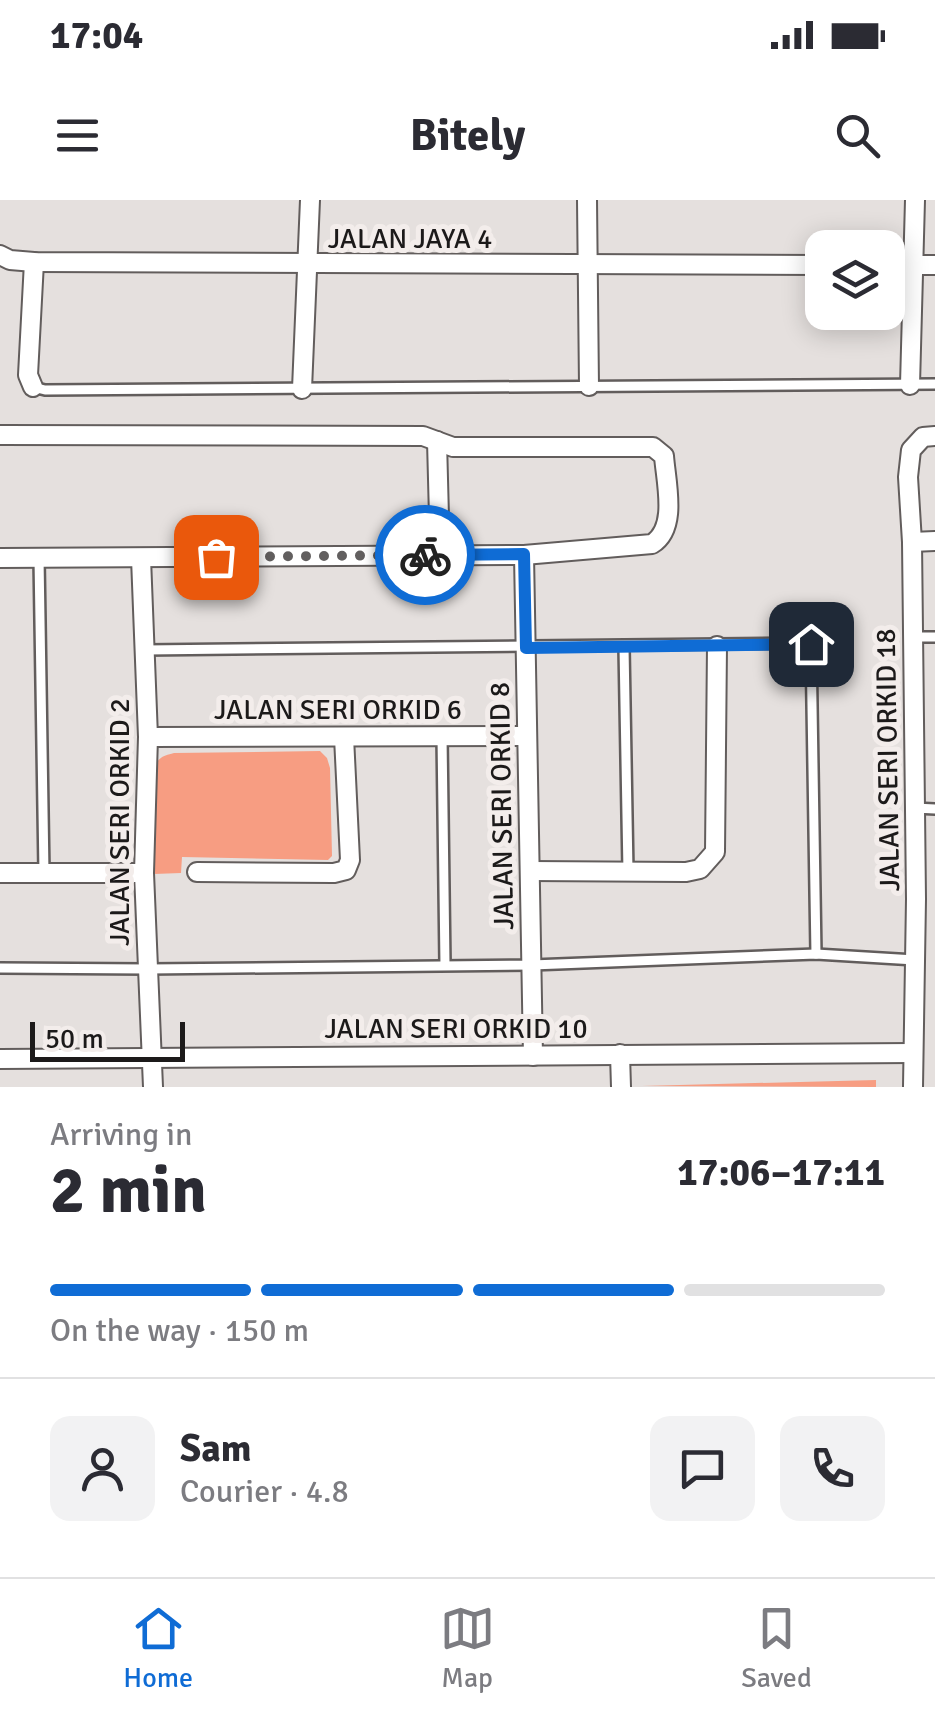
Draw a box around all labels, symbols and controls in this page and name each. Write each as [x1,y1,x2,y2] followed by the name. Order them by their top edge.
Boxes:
[50,12,143,59] text: 17:04
[50,108,105,163] icon: menu
[410,108,525,163] text: Bitely
[830,108,885,163] icon: search
[328,222,492,256] street label: JALAN JAYA 4
[805,230,905,330] map controls
[805,230,905,330] button: layers
[375,505,475,605] courier
[174,515,259,600] pin
[398,528,453,583] icon: bike
[189,530,244,585] icon: bag
[769,602,854,687] pin
[784,617,839,672] icon: home
[869,628,907,892] street label: JALAN SERI ORKID 18
[483,682,521,930] street label: JALAN SERI ORKID 8
[214,693,462,727] street label: JALAN SERI ORKID 6
[103,698,137,946] street label: JALAN SERI ORKID 2
[324,1012,588,1046] street label: JALAN SERI ORKID 10
[30,1017,185,1061] scale bar
[45,1022,104,1056] text: 50 m
[50,1115,192,1154] text: Arriving in
[677,1149,885,1196] text: 17:06–17:11
[50,1151,207,1231] text: 2 min
[50,1311,309,1350] text: On the way · 150 m
[50,1416,155,1521] button: person
[650,1416,755,1521] button: chat
[780,1416,885,1521] button: phone
[180,1425,251,1472] text: Sam
[180,1472,349,1511] text: Courier · 4.8
[123,1601,193,1695] tab: Home
[440,1601,495,1695] tab: Map
[741,1601,812,1695] tab: Saved

